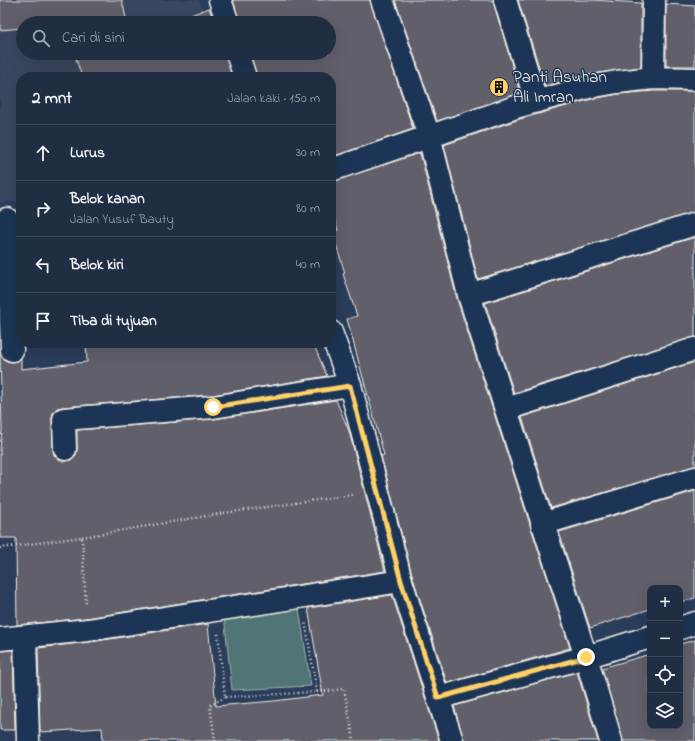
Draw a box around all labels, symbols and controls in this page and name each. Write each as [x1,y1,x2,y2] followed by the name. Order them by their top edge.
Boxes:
[16,16,336,60] search box
[30,27,52,49] icon: search
[62,27,125,49] text: Cari di sini
[513,65,607,110] place label: Panti Asuhan Ali Imran
[488,76,510,98] building icon: Panti Asuhan Ali Imran
[32,86,72,111] text: 2 mnt
[227,89,320,108] text: Jalan kaki · 150 m
[32,142,54,164] icon: ahead
[70,142,105,164] text: Lurus
[296,143,320,162] text: 30 m
[70,188,145,210] text: Belok kanan
[32,198,54,220] icon: right
[296,199,320,218] text: 80 m
[70,210,174,229] text: Jalan Yusuf Bauty
[32,254,54,276] icon: left
[70,254,124,276] text: Belok kiri
[296,255,320,274] text: 40 m
[32,310,54,332] icon: arrive
[70,310,157,332] text: Tiba di tujuan
[204,398,222,416] route start
[647,585,683,729] map controls
[647,585,683,621] button: +
[647,621,683,657] button: −
[577,648,595,666] route end
[647,657,683,693] button: locate
[647,693,683,729] button: layers

